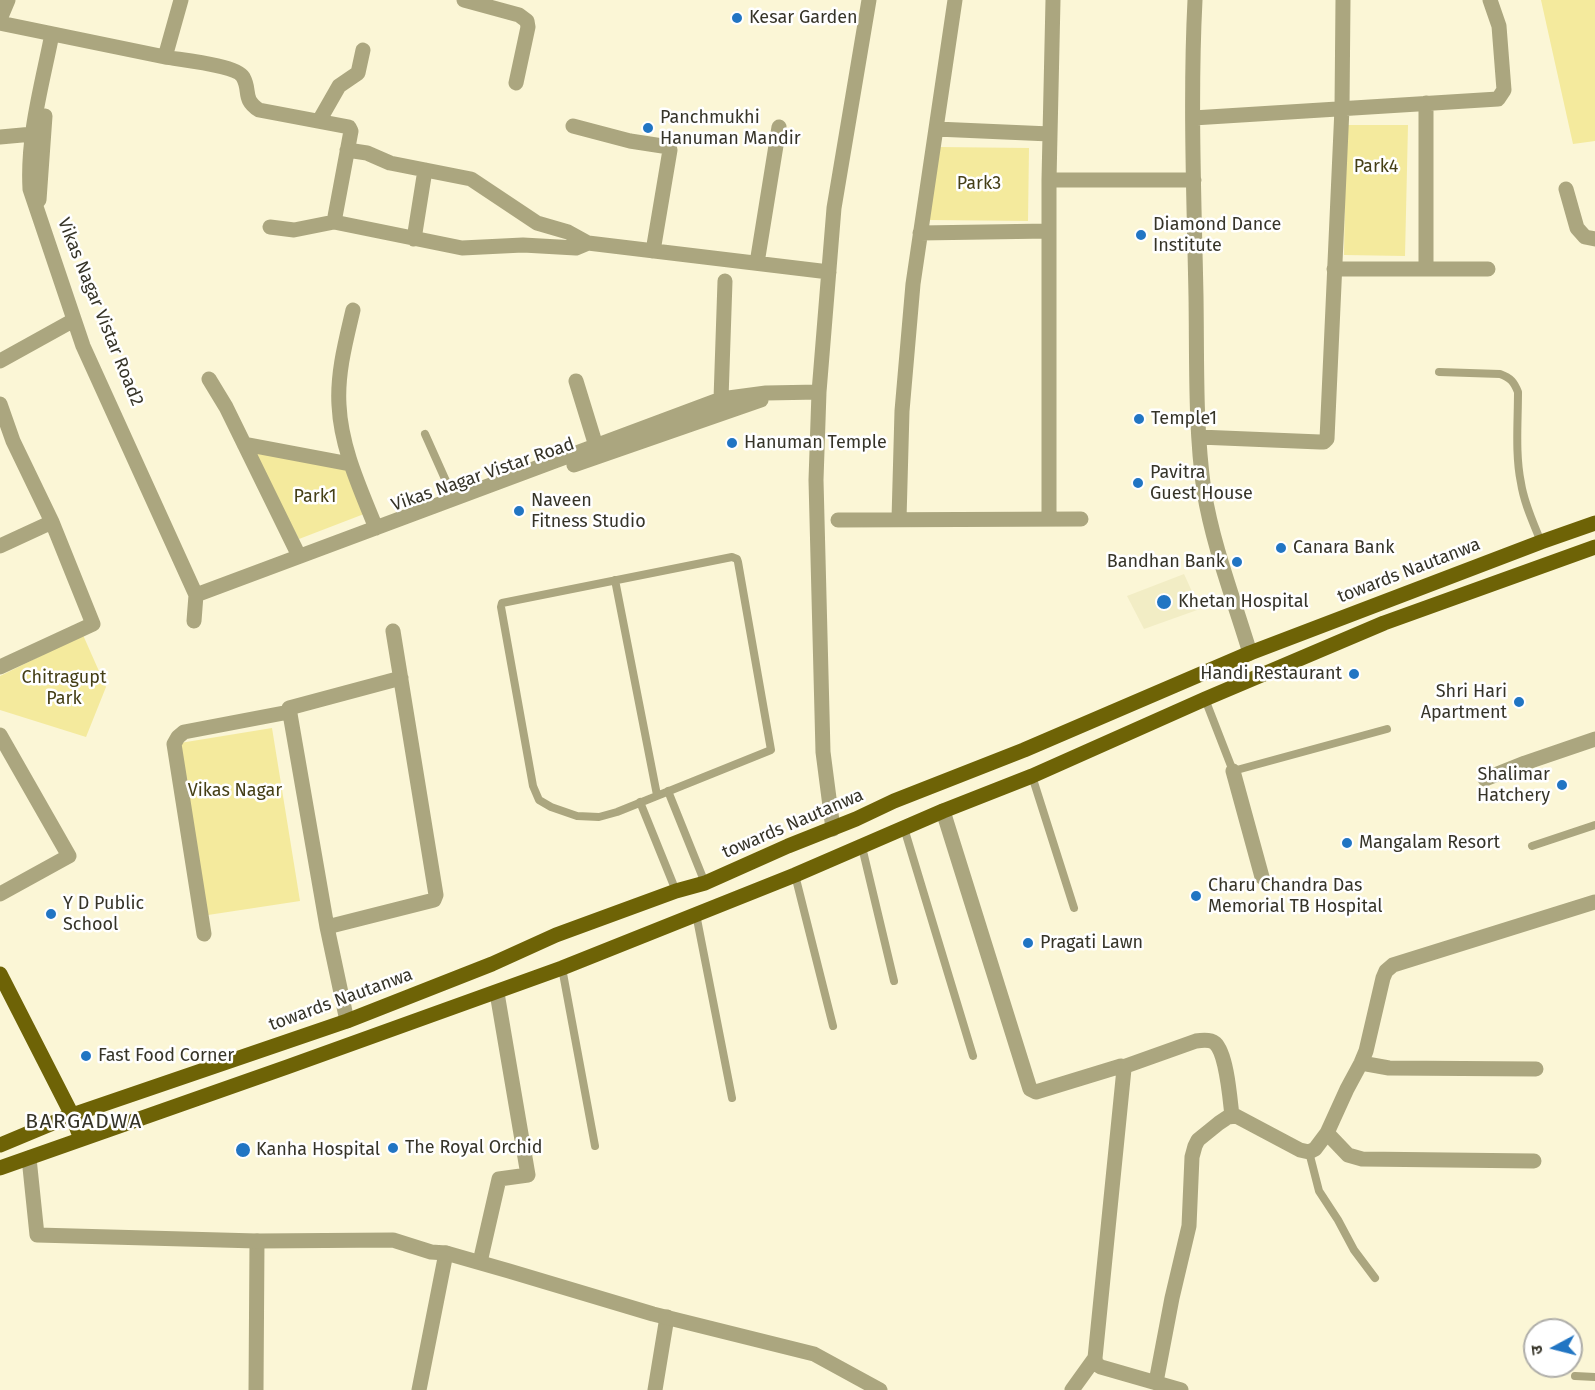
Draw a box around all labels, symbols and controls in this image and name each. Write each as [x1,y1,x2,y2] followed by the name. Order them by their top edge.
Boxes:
[749,7,858,29] place label: Kesar Garden
[730,11,744,25] marker: Kesar Garden
[660,107,801,150] place label: Panchmukhi Hanuman Mandir
[641,121,655,135] marker: Panchmukhi Hanuman Mandir
[1354,156,1398,178] park label: Park4
[957,173,1001,195] park label: Park3
[1153,214,1281,256] place label: Diamond Dance Institute
[52,215,148,409] street label: Vikas Nagar Vistar Road2
[1134,228,1148,242] marker: Diamond Dance Institute
[1151,408,1217,430] place label: Temple1
[1132,412,1146,426] marker: Temple1
[744,432,887,454] place label: Hanuman Temple
[389,434,577,516] street label: Vikas Nagar Vistar Road
[725,436,739,450] marker: Hanuman Temple
[1150,462,1253,504] place label: Pavitra Guest House
[1131,476,1145,490] marker: Pavitra Guest House
[294,486,336,508] park label: Park1
[531,490,646,532] place label: Naveen Fitness Studio
[512,504,526,518] marker: Naveen Fitness Studio
[1334,534,1484,608] street label: towards Nautanwa
[1293,537,1394,559] place label: Canara Bank
[1274,541,1288,555] marker: Canara Bank
[1107,551,1225,573] place label: Bandhan Bank
[1230,555,1244,569] marker: Bandhan Bank
[1178,591,1309,613] place label: Khetan Hospital
[1155,593,1173,611] marker: Khetan Hospital
[1200,663,1342,685] place label: Handi Restaurant
[22,667,106,710] park label: Chitragupt Park
[1347,667,1361,681] marker: Handi Restaurant
[1421,681,1507,724] place label: Shri Hari Apartment
[1512,695,1526,709] marker: Shri Hari Apartment
[1477,764,1550,806] place label: Shalimar Hatchery
[1555,778,1569,792] marker: Shalimar Hatchery
[188,780,282,802] park label: Vikas Nagar
[719,784,867,864] street label: towards Nautanwa
[1359,832,1500,854] place label: Mangalam Resort
[1340,836,1354,850] marker: Mangalam Resort
[1208,875,1383,918] place label: Charu Chandra Das Memorial TB Hospital
[1189,889,1203,903] marker: Charu Chandra Das Memorial TB Hospital
[63,893,144,936] place label: Y D Public School
[44,907,58,921] marker: Y D Public School
[1040,932,1143,954] place label: Pragati Lawn
[1021,936,1035,950] marker: Pragati Lawn
[266,964,416,1036] street label: towards Nautanwa
[98,1045,234,1067] place label: Fast Food Corner
[79,1049,93,1063] marker: Fast Food Corner
[25,1109,143,1135] district label: BARGADWA
[405,1137,543,1159] place label: The Royal Orchid
[256,1139,380,1161] place label: Kanha Hospital
[234,1141,252,1159] marker: Kanha Hospital
[386,1141,400,1155] marker: The Royal Orchid
[1523,1318,1583,1378] north arrow
[1527,1344,1547,1356] text: उ

